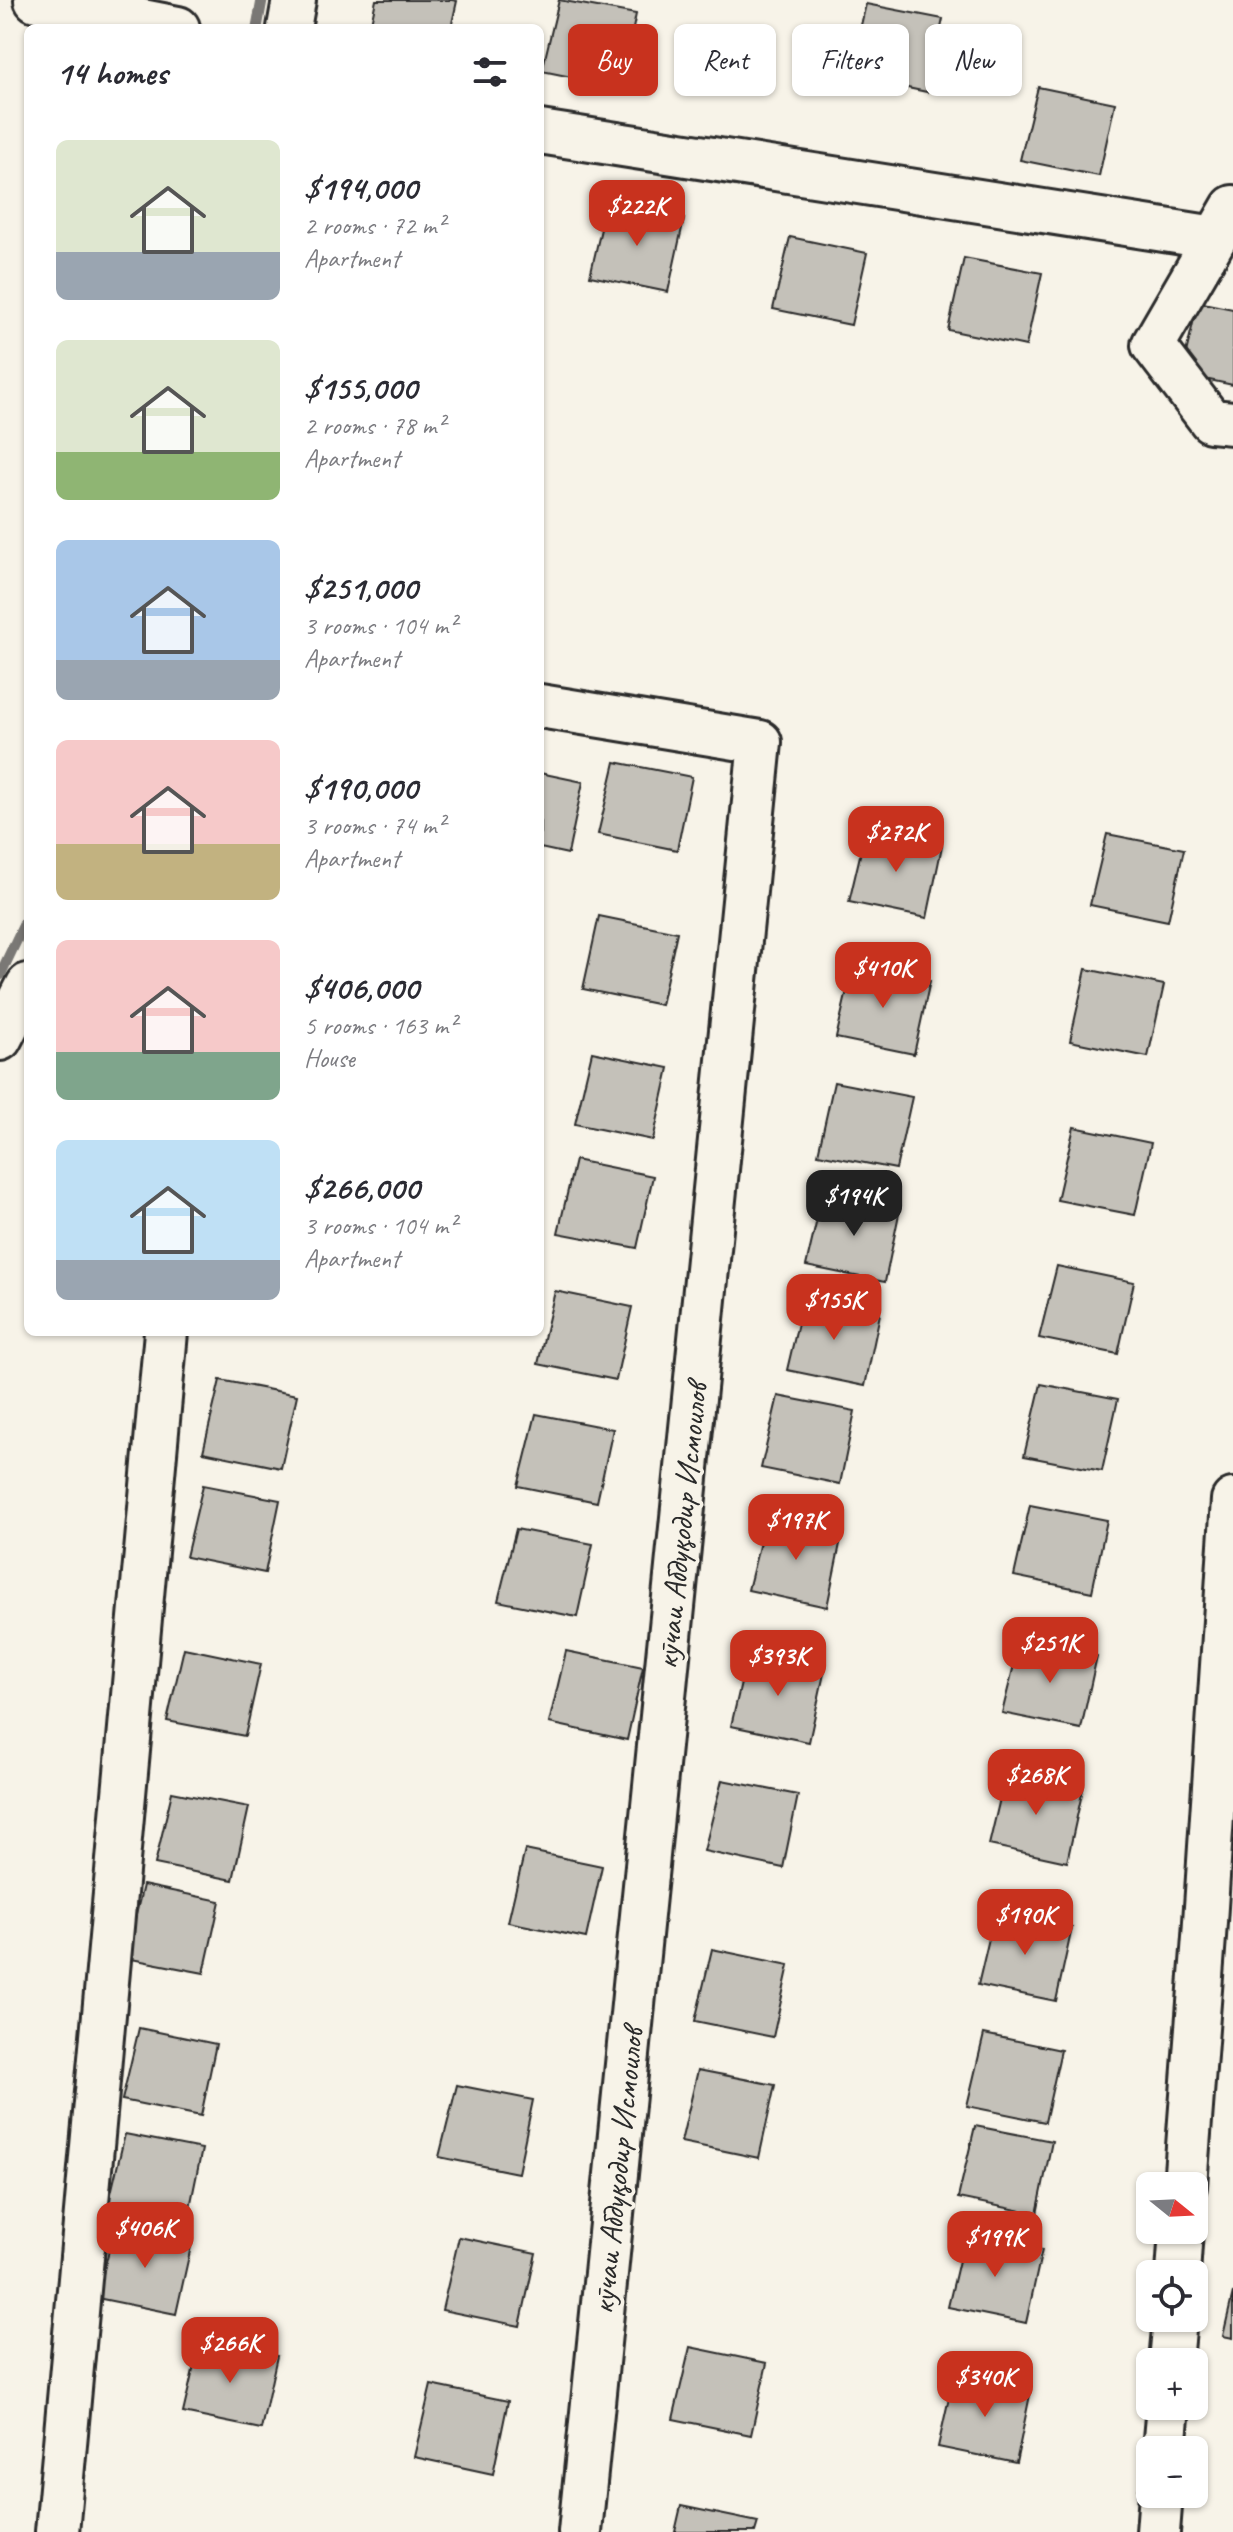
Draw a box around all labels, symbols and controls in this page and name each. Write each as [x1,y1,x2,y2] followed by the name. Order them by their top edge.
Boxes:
[568,24,658,96] chip: Buy
[674,24,776,96] chip: Rent
[792,24,909,96] chip: Filters
[925,24,1022,96] chip: New
[468,50,512,94] icon: filters
[56,51,167,94] text: 14 homes
[304,166,417,209] text: $194,000
[120,172,216,268] icon: home
[581,180,693,248] pin: $222K
[607,189,667,222] text: $222K
[304,209,445,242] text: 2 rooms · 72 m²
[304,242,400,275] text: Apartment
[304,366,417,409] text: $155,000
[120,372,216,468] icon: home
[304,409,445,442] text: 2 rooms · 78 m²
[304,442,400,475] text: Apartment
[304,566,417,609] text: $251,000
[120,572,216,668] icon: home
[304,609,456,642] text: 3 rooms · 104 m²
[304,642,400,675] text: Apartment
[304,766,417,809] text: $190,000
[120,772,216,868] icon: home
[840,806,952,874] pin: $272K
[304,809,445,842] text: 3 rooms · 74 m²
[866,815,926,848] text: $272K
[304,842,400,875] text: Apartment
[827,942,939,1010] pin: $410K
[853,951,913,984] text: $410K
[304,966,419,1009] text: $406,000
[120,972,216,1068] icon: home
[304,1009,456,1042] text: 5 rooms · 163 m²
[304,1042,355,1075] text: House
[304,1166,419,1209] text: $266,000
[798,1170,910,1238] pin: $194K
[120,1172,216,1268] icon: home
[824,1179,884,1212] text: $194K
[304,1209,456,1242] text: 3 rooms · 104 m²
[304,1242,400,1275] text: Apartment
[778,1274,890,1342] pin: $155K
[804,1283,864,1316] text: $155K
[646,1375,718,1671] street label: кӯчаи Абдуқодир Исмоилов
[740,1494,852,1562] pin: $197K
[766,1503,826,1536] text: $197K
[994,1617,1106,1685] pin: $251K
[1020,1626,1080,1659] text: $251K
[722,1630,834,1698] pin: $393K
[748,1639,808,1672] text: $393K
[980,1749,1092,1817] pin: $268K
[1006,1758,1066,1791] text: $268K
[969,1889,1081,1957] pin: $190K
[995,1898,1055,1931] text: $190K
[582,2020,654,2316] street label: кӯчаи Абдуқодир Исмоилов
[1136,2172,1208,2244] north arrow
[1136,2172,1208,2508] map controls
[89,2202,201,2270] pin: $406K
[115,2211,175,2244] text: $406K
[939,2211,1051,2279] pin: $199K
[965,2220,1025,2253] text: $199K
[1136,2260,1208,2332] button: locate
[174,2317,286,2385] pin: $266K
[199,2326,261,2359] text: $266K
[1136,2348,1208,2420] button: +
[929,2351,1041,2419] pin: $340K
[955,2360,1015,2393] text: $340K
[1136,2436,1208,2508] button: −

